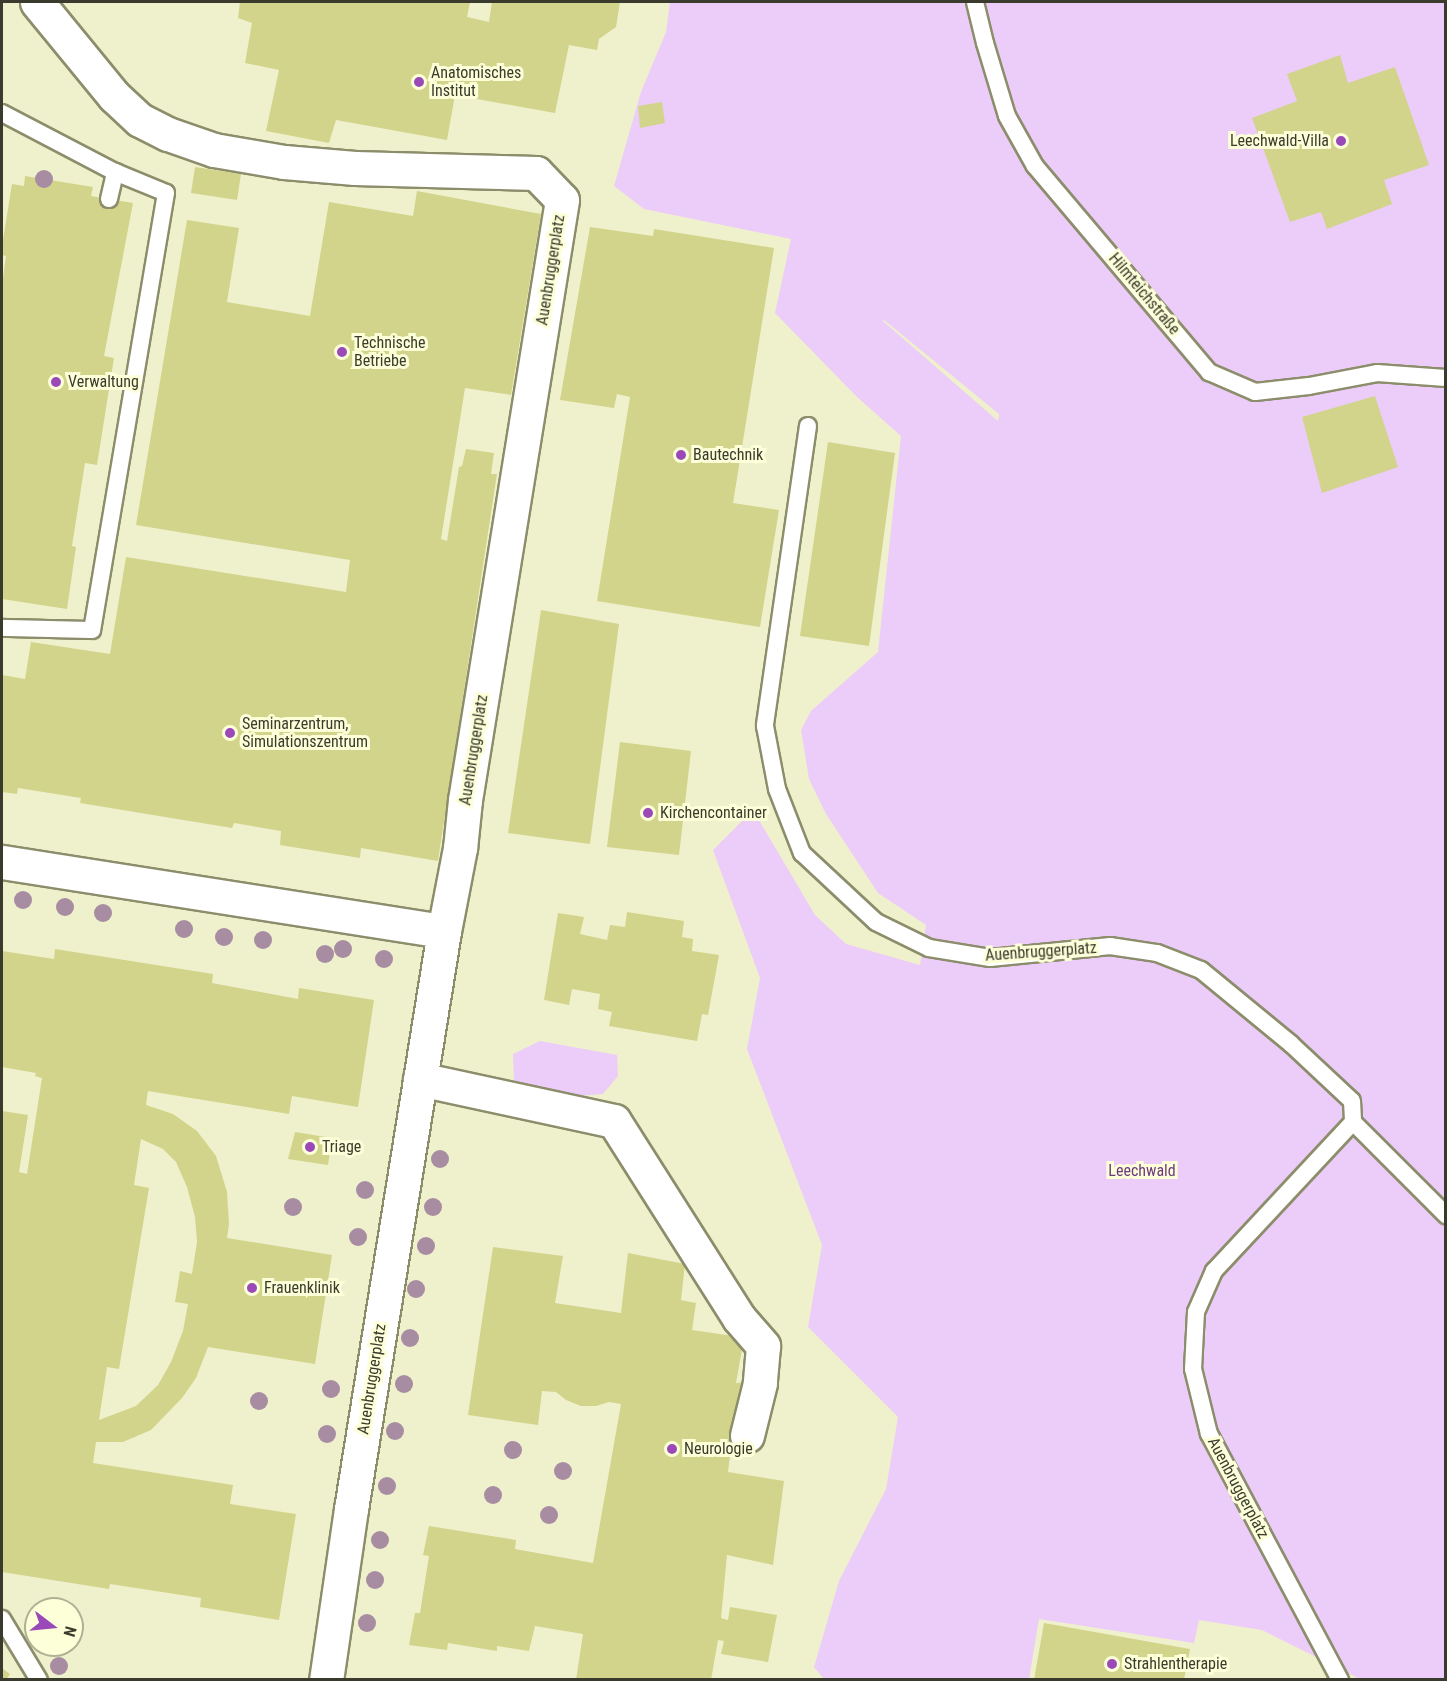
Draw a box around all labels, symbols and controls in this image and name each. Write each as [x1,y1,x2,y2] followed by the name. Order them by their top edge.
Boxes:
[431,63,521,101] place label: Anatomisches Institut
[412,75,426,89] marker: Anatomisches Institut
[1230,131,1329,151] place label: Leechwald-Villa
[1334,134,1348,148] marker: Leechwald-Villa
[533,213,569,327] street label: Auenbruggerplatz
[1104,249,1184,339] street label: Hilmteichstraße
[354,333,426,371] place label: Technische Betriebe
[335,345,349,359] marker: Technische Betriebe
[68,372,139,392] place label: Verwaltung
[49,375,63,389] marker: Verwaltung
[693,445,763,465] place label: Bautechnik
[674,448,688,462] marker: Bautechnik
[456,693,492,807] street label: Auenbruggerplatz
[242,714,368,752] place label: Seminarzentrum, Simulationszentrum
[223,726,237,740] marker: Seminarzentrum, Simulationszentrum
[660,803,767,823] place label: Kirchencontainer
[641,806,655,820] marker: Kirchencontainer
[985,939,1097,965] street label: Auenbruggerplatz
[322,1137,361,1157] place label: Triage
[303,1140,317,1154] marker: Triage
[1108,1161,1176,1181] park label: Leechwald
[264,1278,340,1298] place label: Frauenklinik
[245,1281,259,1295] marker: Frauenklinik
[354,1322,390,1436] street label: Auenbruggerplatz
[1203,1434,1273,1542] street label: Auenbruggerplatz
[684,1439,753,1459] place label: Neurologie
[665,1442,679,1456] marker: Neurologie
[24,1597,84,1657] north arrow
[59,1624,80,1639] text: N
[1124,1654,1227,1674] place label: Strahlentherapie
[1105,1657,1119,1671] marker: Strahlentherapie

